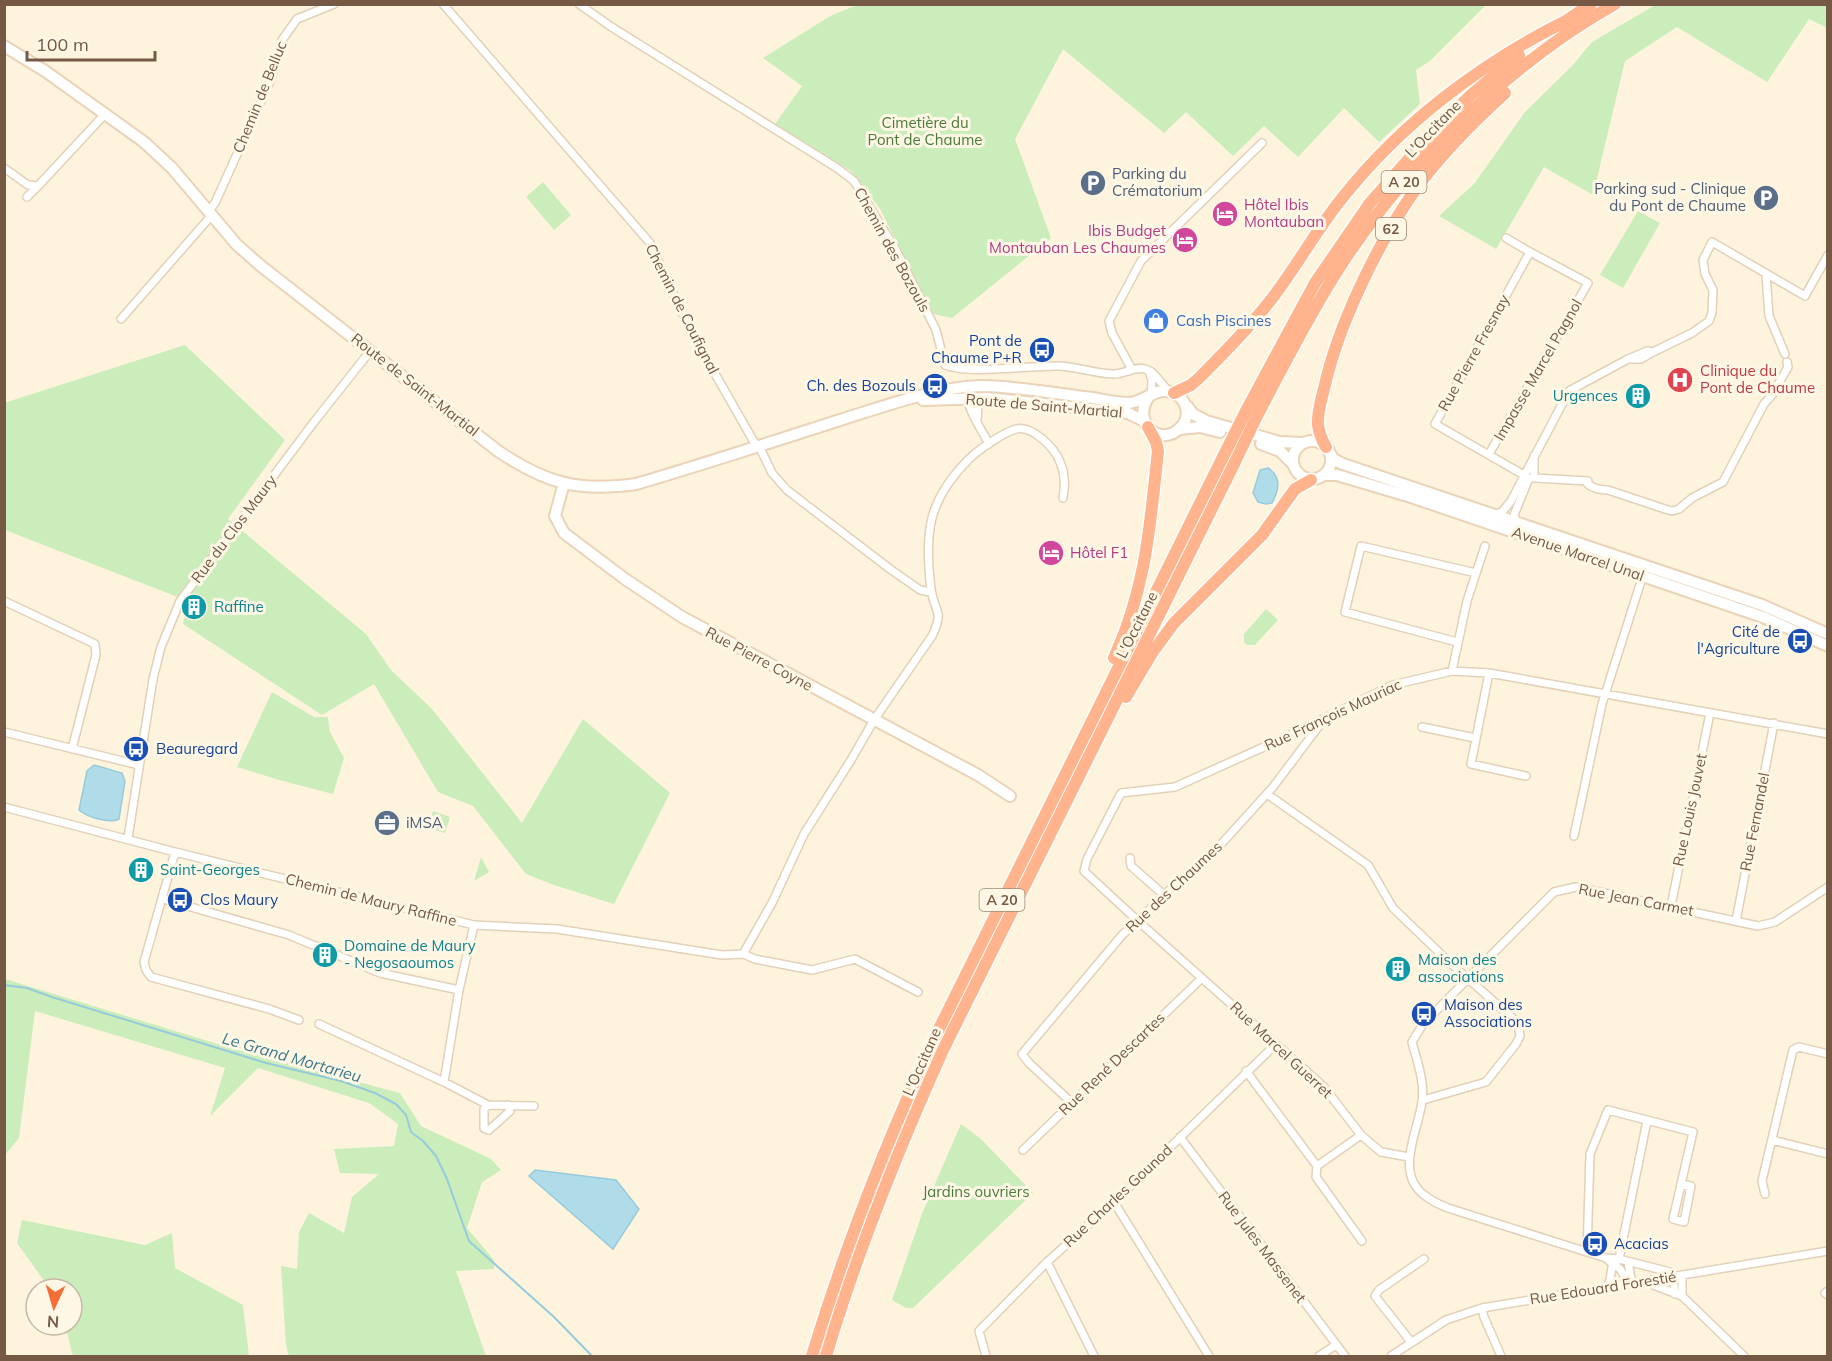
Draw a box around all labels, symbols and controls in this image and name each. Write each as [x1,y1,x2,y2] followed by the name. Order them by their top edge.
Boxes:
[27,24,154,62] scale bar
[36,33,89,56] text: 100 m
[228,38,291,156] street label: Chemin de Belluc
[1401,96,1465,161] street label: L'Occitane
[867,113,983,149] park label: Cimetière du Pont de Chaume
[1112,164,1203,200] place label: Parking du Crématorium
[1078,168,1108,198] parking icon: Parking du Crématorium
[1382,171,1426,193] road number: A 20
[1594,179,1746,215] place label: Parking sud - Clinique du Pont de Chaume
[1751,183,1781,213] parking icon: Parking sud - Clinique du Pont de Chaume
[850,184,935,315] street label: Chemin des Bozouls
[1244,195,1324,231] place label: Hôtel Ibis Montauban
[1210,199,1240,229] hotel icon: Hôtel Ibis Montauban
[1376,218,1406,240] road number: 62
[989,221,1166,257] place label: Ibis Budget Montauban Les Chaumes
[1170,225,1200,255] hotel icon: Ibis Budget Montauban Les Chaumes
[641,240,724,377] street label: Chemin de Coufignal
[1434,291,1513,414] street label: Rue Pierre Fresnay
[1489,295,1586,444] street label: Impasse Marcel Pagnol
[1141,306,1171,336] shop icon: Cash Piscines
[1176,311,1271,330] place label: Cash Piscines
[348,329,483,440] street label: Route de Saint-Martial
[931,331,1022,367] place label: Pont de Chaume P+R
[1027,335,1057,365] bus stop icon: Pont de Chaume P+R
[1700,361,1815,397] place label: Clinique du Pont de Chaume
[1665,365,1695,395] hospital icon: Clinique du Pont de Chaume
[920,371,950,401] bus stop icon: Ch. des Bozouls
[807,376,916,395] place label: Ch. des Bozouls
[1623,381,1653,411] building icon: Urgences
[1553,386,1618,405] place label: Urgences
[965,389,1123,422] street label: Route de Saint-Martial
[187,471,281,587] street label: Rue du Clos Maury
[1510,522,1647,585] street label: Avenue Marcel Unal
[1036,538,1066,568] hotel icon: Hôtel F1
[1070,543,1128,562] place label: Hôtel F1
[1112,588,1161,661] street label: L'Occitane
[179,592,209,622] building icon: Raffine
[214,597,264,616] place label: Raffine
[702,622,816,695] street label: Rue Pierre Coyne
[1697,622,1780,658] place label: Cité de l'Agriculture
[1785,626,1815,656] bus stop icon: Cité de l'Agriculture
[1261,674,1404,755] street label: Rue François Mauriac
[121,734,151,764] bus stop icon: Beauregard
[156,739,238,758] place label: Beauregard
[1668,752,1711,868] street label: Rue Louis Jouvet
[1736,771,1773,873] street label: Rue Fernandel
[372,808,402,838] office icon: iMSA
[406,813,443,832] place label: iMSA
[1121,837,1226,936] street label: Rue des Chaumes
[126,855,156,885] building icon: Saint-Georges
[160,860,260,879] place label: Saint-Georges
[284,869,459,930] street label: Chemin de Maury Raffine
[1577,879,1695,920] street label: Rue Jean Carmet
[165,885,195,915] bus stop icon: Clos Maury
[980,889,1024,911] road number: A 20
[200,890,278,909] place label: Clos Maury
[344,936,476,972] place label: Domaine de Maury - Negosaoumos
[310,940,340,970] building icon: Domaine de Maury - Negosaoumos
[1418,950,1504,986] place label: Maison des associations
[1383,954,1413,984] building icon: Maison des associations
[1444,995,1532,1031] place label: Maison des Associations
[1226,997,1337,1102] street label: Rue Marcel Guerret
[1409,999,1439,1029] bus stop icon: Maison des Associations
[1055,1008,1169,1119] street label: Rue René Descartes
[898,1025,945,1099] street label: L'Occitane
[220,1028,364,1086] water label: Le Grand Mortarieu
[1059,1140,1176,1251] street label: Rue Charles Gounod
[922,1182,1030,1201] park label: Jardins ouvriers
[1214,1187,1311,1306] street label: Rue Jules Massenet
[1580,1229,1610,1259] bus stop icon: Acacias
[1614,1234,1669,1253] place label: Acacias
[1528,1267,1677,1308] street label: Rue Edouard Forestié
[24,1277,84,1337] north arrow
[46,1312,60,1332] text: N

